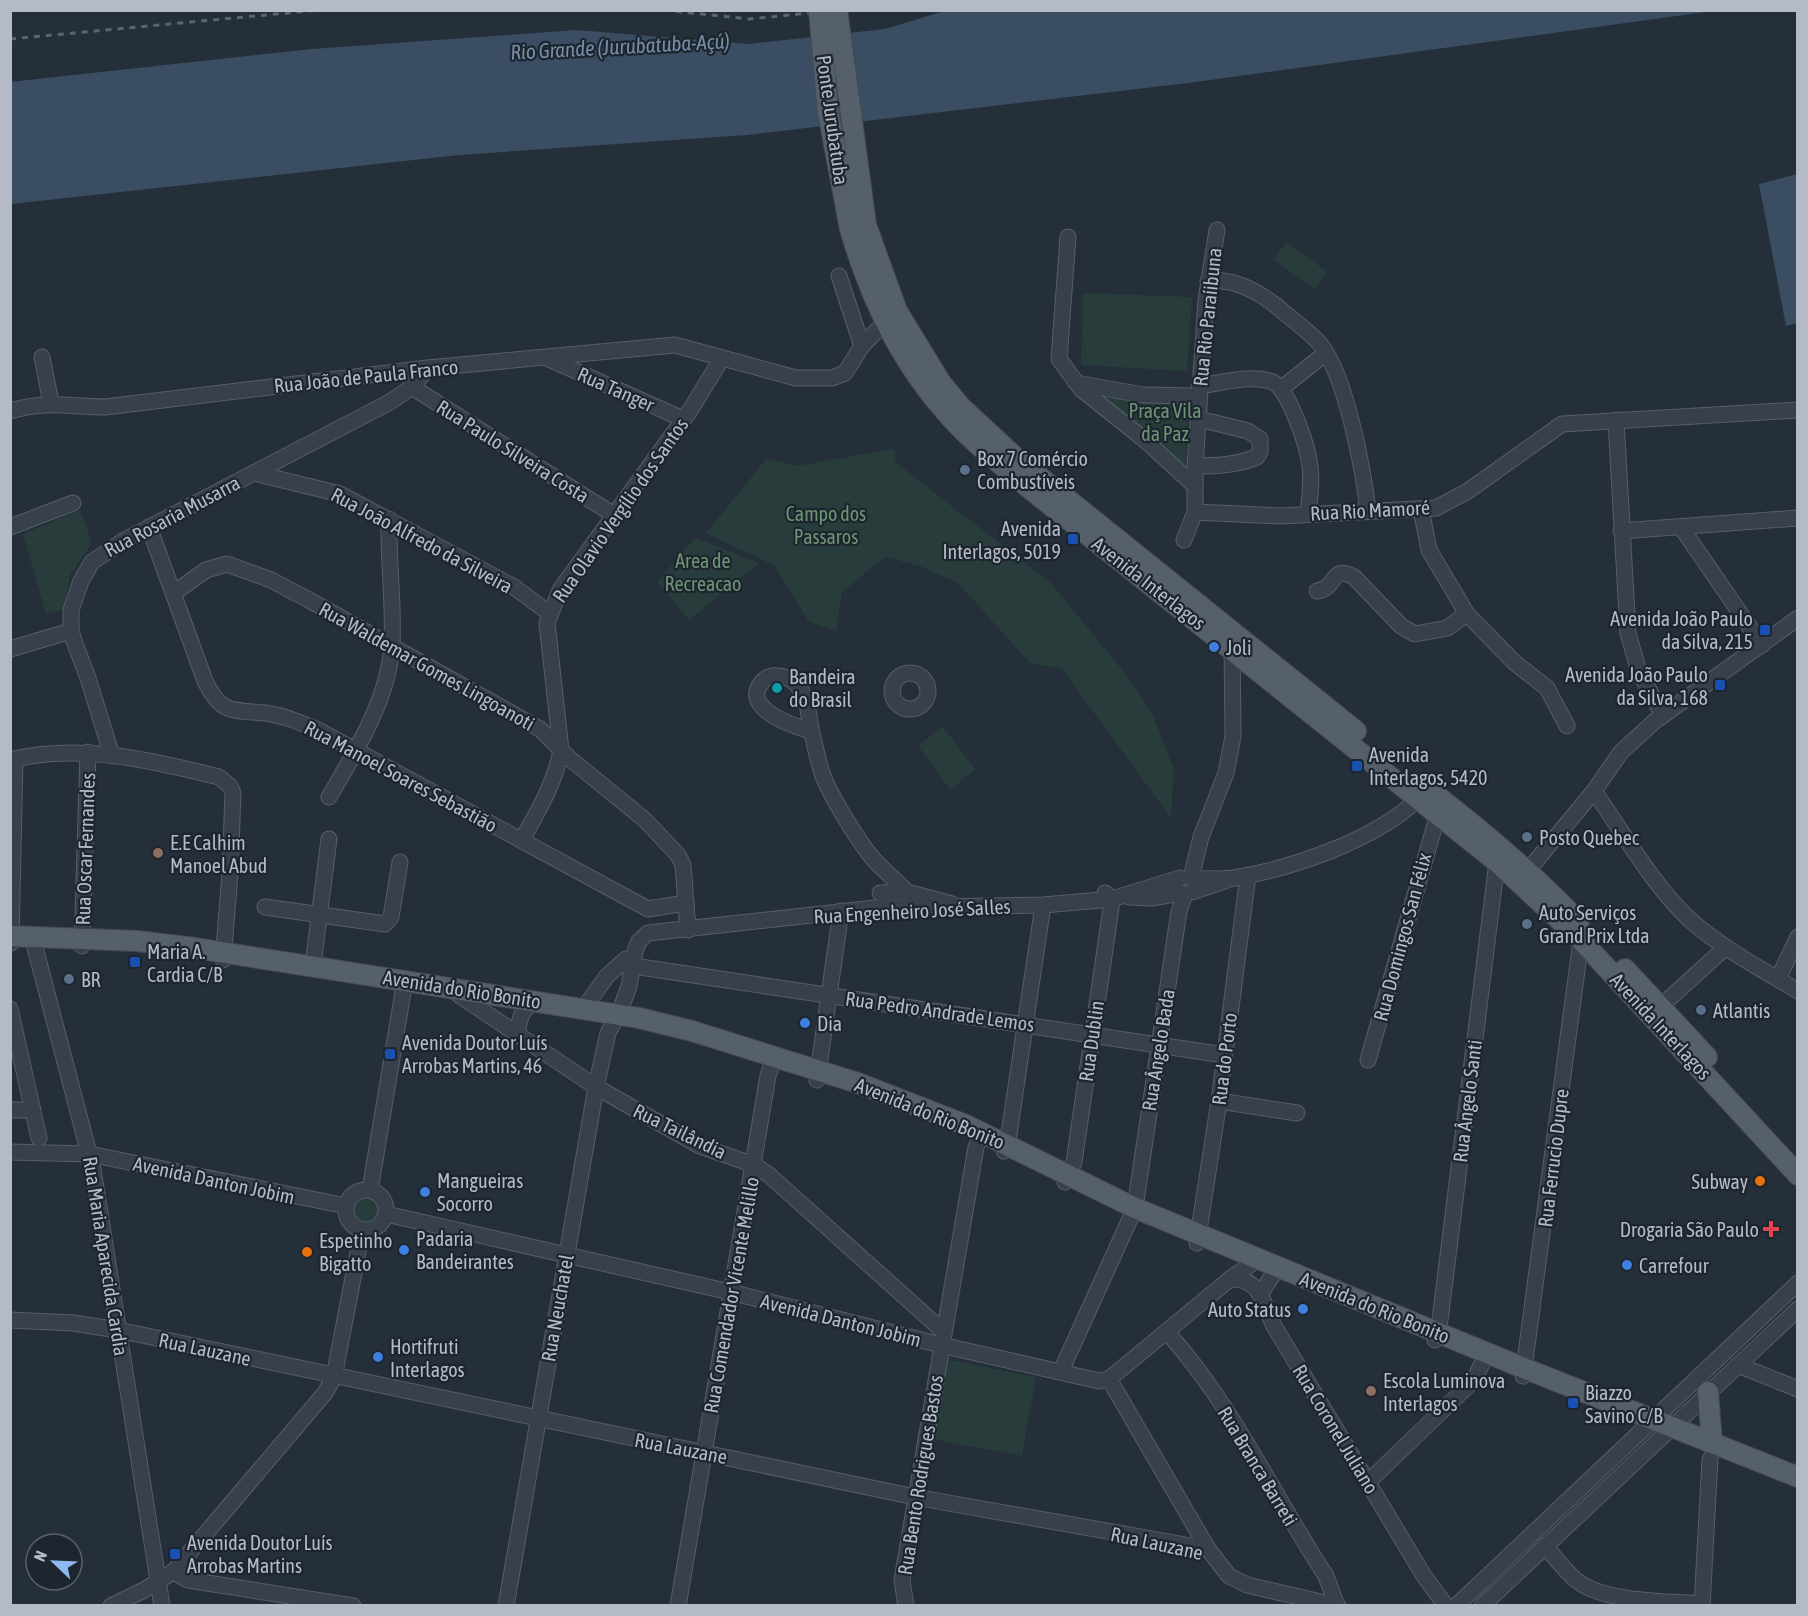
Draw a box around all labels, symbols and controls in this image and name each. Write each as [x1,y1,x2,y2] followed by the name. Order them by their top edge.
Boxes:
[510,28,730,64] water label: Rio Grande (Jurubatuba-Açú)
[813,54,853,186] street label: Ponte Jurubatuba
[1188,247,1226,387] street label: Rua Rio Paraíibuna
[273,355,459,397] street label: Rua João de Paula Franco
[574,362,659,416] street label: Rua Tanger
[433,395,593,507] street label: Rua Paulo Silveira Costa
[1128,399,1202,445] park label: Praça Vila da Paz
[548,413,692,607] street label: Rua Olavio Vergílio dos Santos
[977,447,1088,493] place label: Box 7 Comércio Combustíveis
[958,463,972,477] marker: Box 7 Comércio Combustíveis
[100,471,244,561] street label: Rua Rosaria Musarra
[327,482,517,598] street label: Rua João Alfredo da Silveira
[1310,495,1430,525] street label: Rua Rio Mamoré
[786,502,866,548] park label: Campo dos Passaros
[943,517,1061,563] place label: Avenida Interlagos, 5019
[1066,532,1080,546] marker: Avenida Interlagos, 5019
[1088,532,1210,634] street label: Avenida Interlagos
[665,549,741,595] park label: Area de Recreacao
[315,597,539,735] street label: Rua Waldemar Gomes Lingoanoti
[1610,607,1753,653] place label: Avenida João Paulo da Silva, 215
[1758,623,1772,637] marker: Avenida João Paulo da Silva, 215
[1226,636,1252,659] place label: Joli
[1207,640,1221,654] marker: Joli
[1565,663,1708,709] place label: Avenida João Paulo da Silva, 168
[789,665,855,711] place label: Bandeira do Brasil
[1713,678,1727,692] marker: Avenida João Paulo da Silva, 168
[770,681,784,695] marker: Bandeira do Brasil
[301,715,501,837] street label: Rua Manoel Soares Sebastião
[1369,743,1488,789] place label: Avenida Interlagos, 5420
[1350,759,1364,773] marker: Avenida Interlagos, 5420
[71,772,99,926] street label: Rua Oscar Fernandes
[1539,826,1640,849] place label: Posto Quebec
[1520,830,1534,844] marker: Posto Quebec
[170,831,267,877] place label: E.E Calhim Manoel Abud
[151,846,165,860] marker: E.E Calhim Manoel Abud
[1368,850,1436,1024] street label: Rua Domingos San Félix
[813,894,1011,928] street label: Rua Engenheiro José Salles
[1539,901,1650,947] place label: Auto Serviços Grand Prix Ltda
[1520,917,1534,931] marker: Auto Serviços Grand Prix Ltda
[147,940,223,986] place label: Maria A. Cardia C/B
[128,955,142,969] marker: Maria A. Cardia C/B
[382,965,542,1013] street label: Avenida do Rio Bonito
[81,968,100,991] place label: BR
[1606,968,1716,1084] street label: Avenida Interlagos
[62,972,76,986] marker: BR
[844,986,1036,1036] street label: Rua Pedro Andrade Lemos
[1137,987,1179,1113] street label: Rua Ângelo Bada
[1074,999,1108,1083] street label: Rua Dublin
[1713,999,1770,1022] place label: Atlantis
[1694,1003,1708,1017] marker: Atlantis
[1207,1011,1241,1107] street label: Rua do Porto
[817,1012,842,1035] place label: Dia
[798,1016,812,1030] marker: Dia
[402,1031,548,1077] place label: Avenida Doutor Luís Arrobas Martins, 46
[1448,1038,1486,1164] street label: Rua Ângelo Santi
[383,1047,397,1061] marker: Avenida Doutor Luís Arrobas Martins, 46
[852,1073,1008,1153] street label: Avenida do Rio Bonito
[1533,1087,1573,1229] street label: Rua Ferrucio Dupre
[630,1099,730,1163] street label: Rua Tailândia
[131,1152,297,1208] street label: Avenida Danton Jobim
[79,1155,133,1357] street label: Rua Maria Aparecida Cardia
[437,1169,523,1215] place label: Mangueiras Socorro
[1691,1170,1748,1193] place label: Subway
[1753,1174,1767,1188] marker: Subway
[699,1175,763,1415] street label: Rua Comendador Vicente Melillo
[418,1185,432,1199] marker: Mangueiras Socorro
[1620,1218,1759,1241] place label: Drogaria São Paulo
[1764,1222,1778,1236] marker: Drogaria São Paulo
[416,1227,514,1273] place label: Padaria Bandeirantes
[319,1229,392,1275] place label: Espetinho Bigatto
[397,1243,411,1257] marker: Padaria Bandeirantes
[300,1245,314,1259] marker: Espetinho Bigatto
[536,1252,578,1363] street label: Rua Neuchatel
[1639,1254,1710,1277] place label: Carrefour
[1620,1258,1634,1272] marker: Carrefour
[1297,1267,1453,1347] street label: Avenida do Rio Bonito
[758,1289,924,1351] street label: Avenida Danton Jobim
[1208,1298,1291,1321] place label: Auto Status
[1296,1302,1310,1316] marker: Auto Status
[157,1328,253,1370] street label: Rua Lauzane
[390,1335,465,1381] place label: Hortifruti Interlagos
[371,1350,385,1364] marker: Hortifruti Interlagos
[1288,1360,1384,1498] street label: Rua Coronel Juliano
[1383,1369,1505,1415] place label: Escola Luminova Interlagos
[893,1373,947,1577] street label: Rua Bento Rodrigues Bastos
[1585,1381,1663,1427] place label: Biazzo Savino C/B
[1364,1384,1378,1398] marker: Escola Luminova Interlagos
[1566,1396,1580,1410] marker: Biazzo Savino C/B
[1213,1402,1303,1530] street label: Rua Branca Barreti
[633,1428,729,1468] street label: Rua Lauzane
[1109,1522,1205,1564] street label: Rua Lauzane
[187,1531,333,1577] place label: Avenida Doutor Luís Arrobas Martins
[24,1532,84,1592] north arrow
[168,1547,182,1561] marker: Avenida Doutor Luís Arrobas Martins
[30,1548,50,1564] text: N

